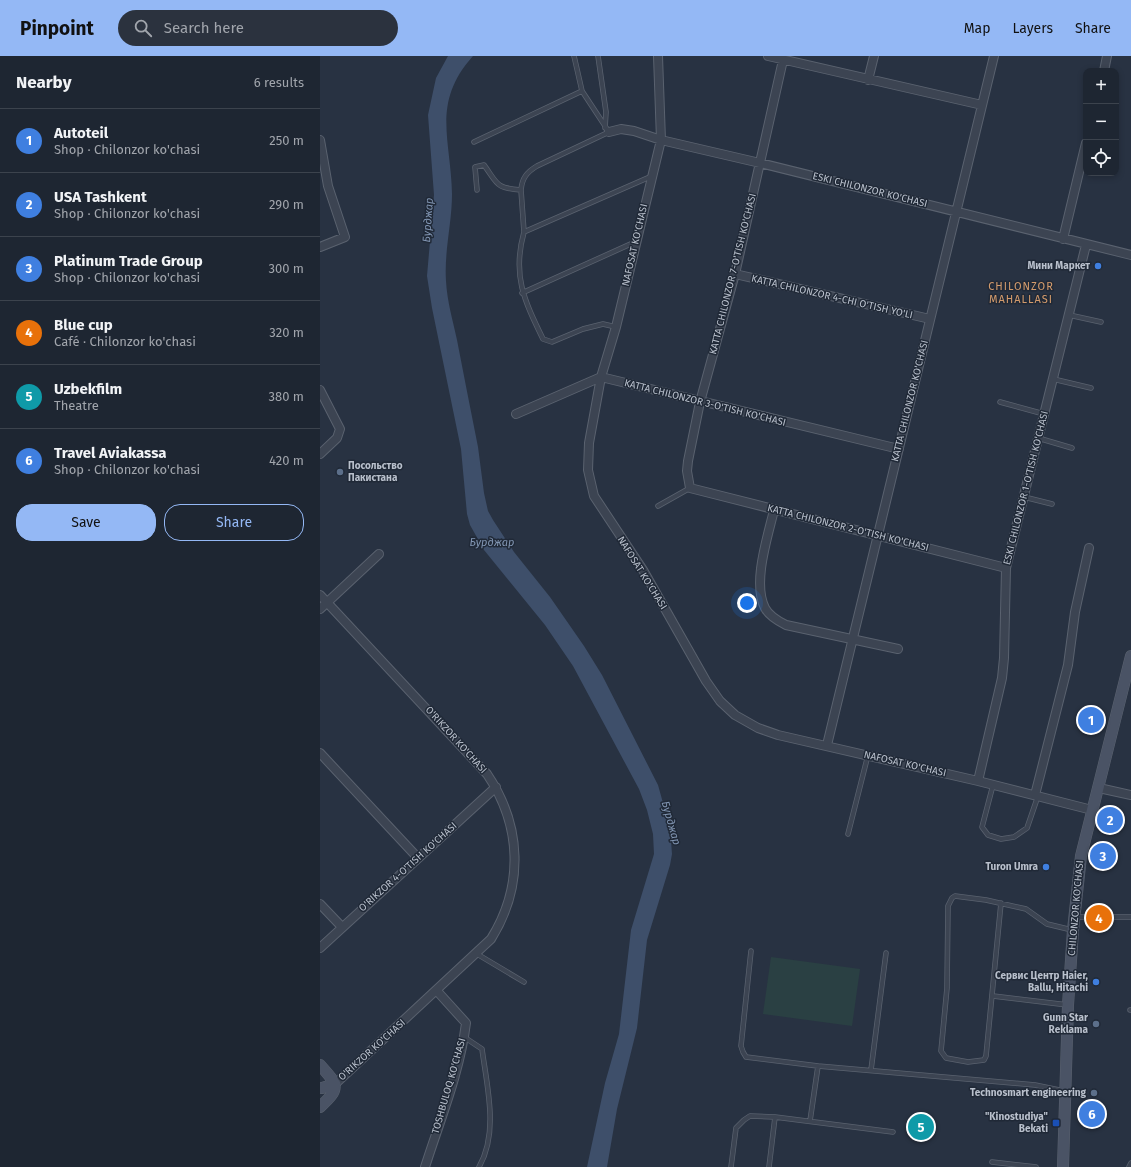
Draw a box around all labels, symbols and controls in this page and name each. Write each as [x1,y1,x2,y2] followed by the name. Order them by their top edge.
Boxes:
[118,10,398,46] search box
[20,17,94,40] text: Pinpoint
[132,17,154,39] icon: search
[164,19,244,37] text: Search here
[964,20,990,37] text: Map
[1012,20,1053,37] text: Layers
[1075,20,1111,37] text: Share
[1083,68,1119,176] map controls
[1083,68,1119,104] button: +
[16,72,71,93] text: Nearby
[254,75,304,90] text: 6 results
[1083,104,1119,140] button: −
[54,124,108,142] text: Autoteil
[26,133,32,148] text: 1
[269,133,304,148] text: 250 m
[1083,140,1119,176] button: locate
[54,142,200,157] text: Shop · Chilonzor ko'chasi
[811,170,929,210] street label: ESKI CHILONZOR KO'CHASI
[54,188,147,206] text: USA Tashkent
[707,192,759,356] street label: KATTA CHILONZOR 7-O'TISH KO'CHASI
[26,197,32,212] text: 2
[269,197,304,212] text: 290 m
[420,197,436,243] water label: Бурджар
[620,203,650,287] street label: NAFOSAT KO'CHASI
[54,206,200,221] text: Shop · Chilonzor ko'chasi
[54,252,203,270] text: Platinum Trade Group
[1027,260,1090,272] place label: Мини Маркет
[26,261,32,276] text: 3
[268,261,304,276] text: 300 m
[1093,261,1103,271] marker: Мини Маркет
[54,270,200,285] text: Shop · Chilonzor ko'chasi
[750,273,914,321] street label: KATTA CHILONZOR 4-CHI O'TISH YO'LI
[988,280,1054,306] district label: CHILONZOR MAHALLASI
[54,316,113,334] text: Blue cup
[25,325,33,340] text: 4
[269,325,304,340] text: 320 m
[54,334,196,349] text: Café · Chilonzor ko'chasi
[889,339,931,463] street label: KATTA CHILONZOR KO'CHASI
[623,377,787,429] street label: KATTA CHILONZOR 3-O'TISH KO'CHASI
[54,380,122,398] text: Uzbekfilm
[26,389,32,404] text: 5
[269,389,304,404] text: 380 m
[54,398,99,413] text: Theatre
[1001,410,1051,566] street label: ESKI CHILONZOR 1-O'TISH KO'CHASI
[54,444,167,462] text: Travel Aviakassa
[25,453,33,468] text: 6
[269,453,304,468] text: 420 m
[348,460,403,484] place label: Посольство Пакистана
[54,462,200,477] text: Shop · Chilonzor ko'chasi
[335,467,345,477] marker: Посольство Пакистана
[766,502,930,554] street label: KATTA CHILONZOR 2-O'TISH KO'CHASI
[16,504,156,541] button: Save
[164,504,304,541] button: Share
[615,534,669,612] street label: NAFOSAT KO'CHASI
[470,536,514,549] water label: Бурджар
[737,593,757,613] your location
[423,704,489,776] street label: O'RIKZOR KO'CHASI
[1078,705,1104,735] pin: 1
[863,749,947,779] street label: NAFOSAT KO'CHASI
[659,800,683,846] water label: Бурджар
[1097,805,1123,835] pin: 2
[357,820,459,914] street label: O'RIKZOR 4-O'TISH KO'CHASI
[1090,841,1116,871] pin: 3
[1066,860,1086,956] street label: CHILONZOR KO'CHASI
[985,861,1039,873] place label: Turon Umra
[1041,862,1051,872] marker: Turon Umra
[1086,903,1112,933] pin: 4
[995,970,1089,994] place label: Сервис Центр Haier, Ballu, Hitachi
[1091,977,1101,987] marker: Сервис Центр Haier, Ballu, Hitachi
[1043,1012,1089,1036] place label: Gunn Star Reklama
[336,1017,408,1083] street label: O'RIKZOR KO'CHASI
[1091,1019,1101,1029] marker: Gunn Star Reklama
[430,1037,468,1135] street label: TOSHBULOQ KO'CHASI
[970,1087,1086,1099] place label: Technosmart engineering
[1089,1088,1099,1098] marker: Technosmart engineering
[1079,1099,1105,1129] pin: 6
[985,1111,1048,1135] place label: "Kinostudiya" Bekati
[908,1112,934,1142] pin: 5
[1051,1118,1061,1128] marker: "Kinostudiya" Bekati

